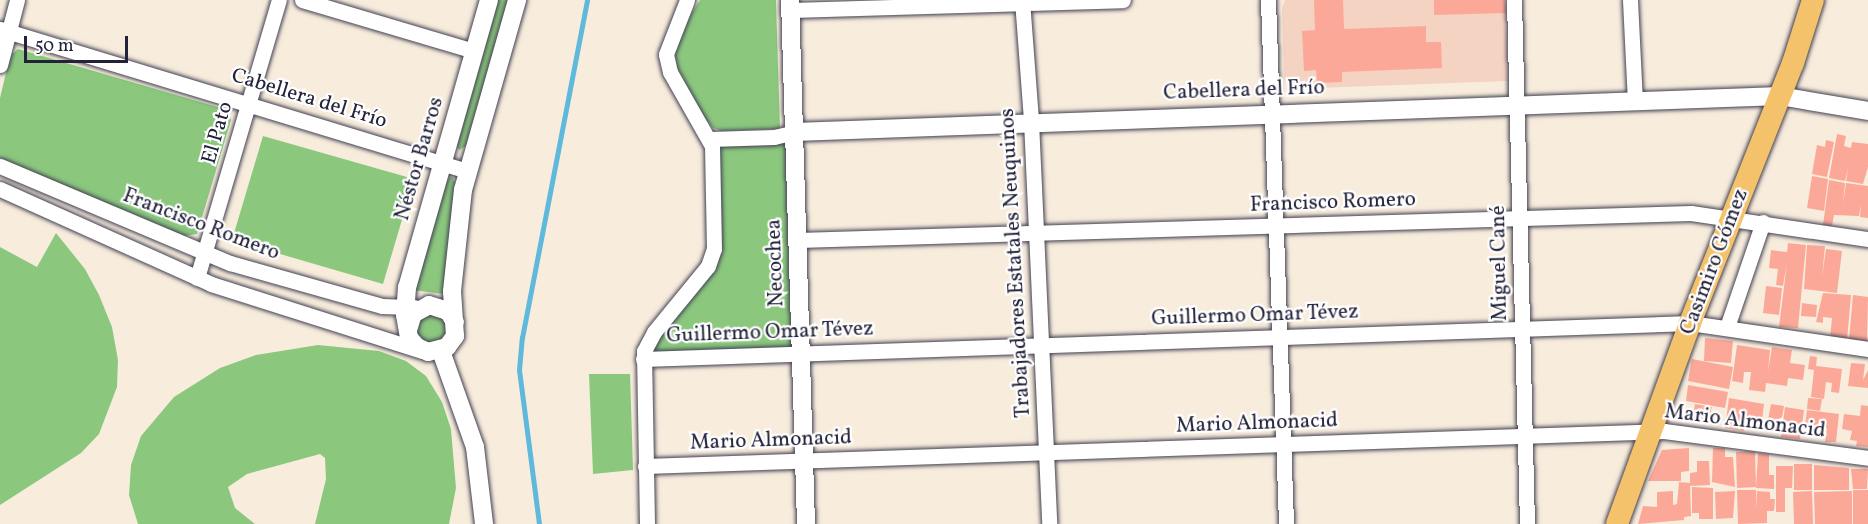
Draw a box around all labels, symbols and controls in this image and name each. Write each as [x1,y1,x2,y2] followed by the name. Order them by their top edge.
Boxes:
[27,24,130,62] scale bar
[35,34,74,59] text: 50 m
[228,63,390,135] street label: Cabellera del Frío
[1163,76,1325,106] street label: Cabellera del Frío
[390,94,450,224] street label: Néstor Barros
[197,99,239,167] street label: El Pato
[995,108,1037,418] street label: Trabajadores Estatales Neuquinos
[119,183,283,267] street label: Francisco Romero
[1676,186,1754,338] street label: Casimiro Gómez
[1250,188,1416,218] street label: Francisco Romero
[1486,205,1514,321] street label: Miguel Cané
[762,219,790,307] street label: Necochea
[1151,300,1359,332] street label: Guillermo Omar Tévez
[666,317,874,349] street label: Guillermo Omar Tévez
[1663,400,1827,444] street label: Mario Almonacid
[1176,409,1338,439] street label: Mario Almonacid
[690,426,852,456] street label: Mario Almonacid

